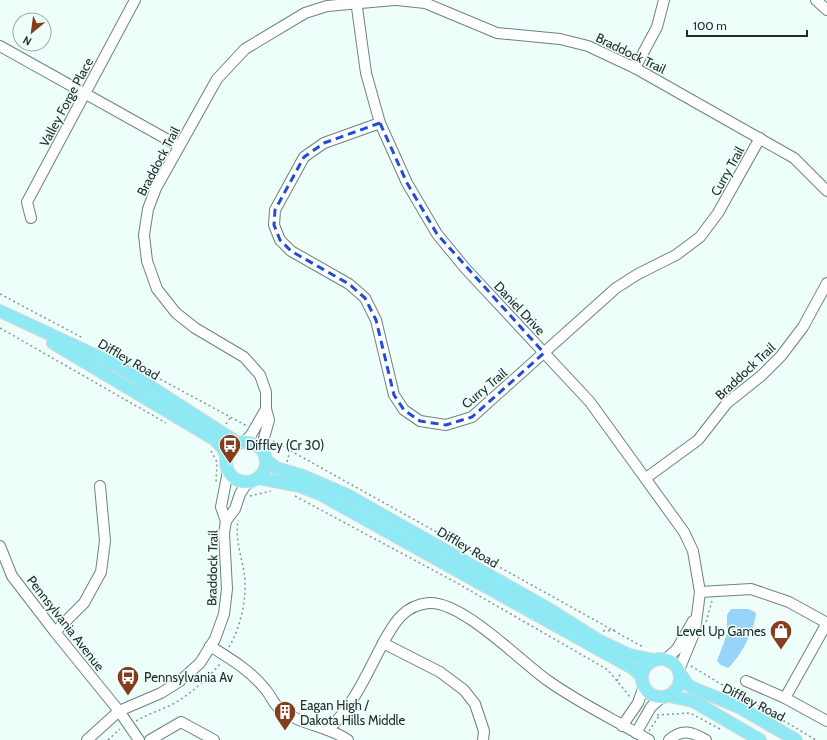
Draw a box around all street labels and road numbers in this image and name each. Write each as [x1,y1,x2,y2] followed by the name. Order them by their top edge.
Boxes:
[593,29,669,77] street label: Braddock Trail
[36,55,96,149] street label: Valley Forge Place
[133,124,183,198] street label: Braddock Trail
[707,143,747,199] street label: Curry Trail
[491,278,549,338] street label: Daniel Drive
[96,335,162,383] street label: Diffley Road
[712,339,778,403] street label: Braddock Trail
[458,364,510,412] street label: Curry Trail
[435,523,501,571] street label: Diffley Road
[203,530,221,606] street label: Braddock Trail
[24,572,108,674] street label: Pennsylvania Avenue
[720,679,788,725] street label: Diffley Road

